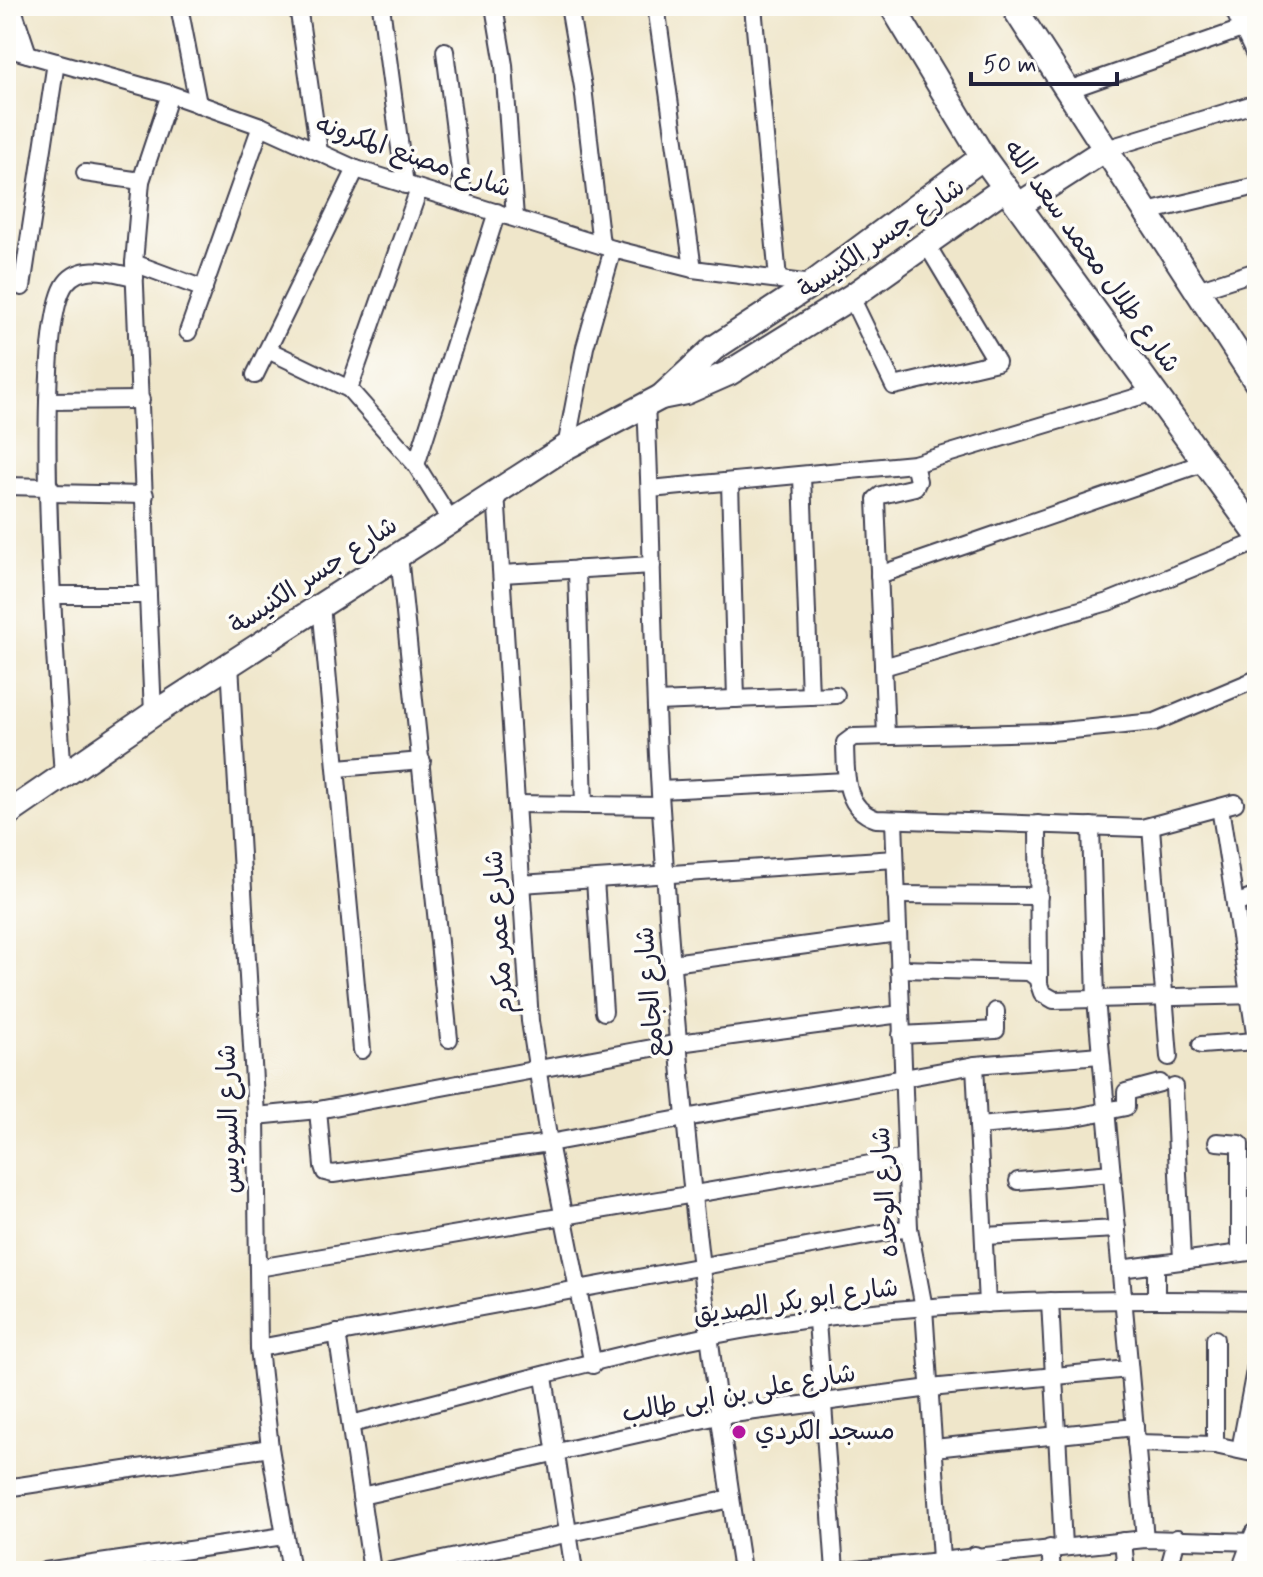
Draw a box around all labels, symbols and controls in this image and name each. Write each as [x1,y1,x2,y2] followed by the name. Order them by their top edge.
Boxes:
[971,36,1117,86] scale bar
[983,50,1037,81] text: 50 m
[310,107,516,207] street label: شارع مصنع المكرونه
[995,134,1187,380] street label: شارع طلال محمد سعد الله
[792,171,972,307] street label: شارع جسر الكنيسة
[223,509,405,643] street label: شارع جسر الكنيسة
[477,849,524,1015] street label: شارع عمر مكرم
[628,925,674,1059] street label: شارع الجامع
[210,1044,250,1194] street label: شارع السويس
[864,1125,908,1259] street label: شارع الوحده
[692,1271,900,1333] street label: شارع ابو بكر الصديق
[619,1357,859,1431] street label: شارع على بن ابى طالب
[755,1415,895,1449] place label: مسجد الكردي
[730,1423,748,1441] marker: مسجد الكردي

